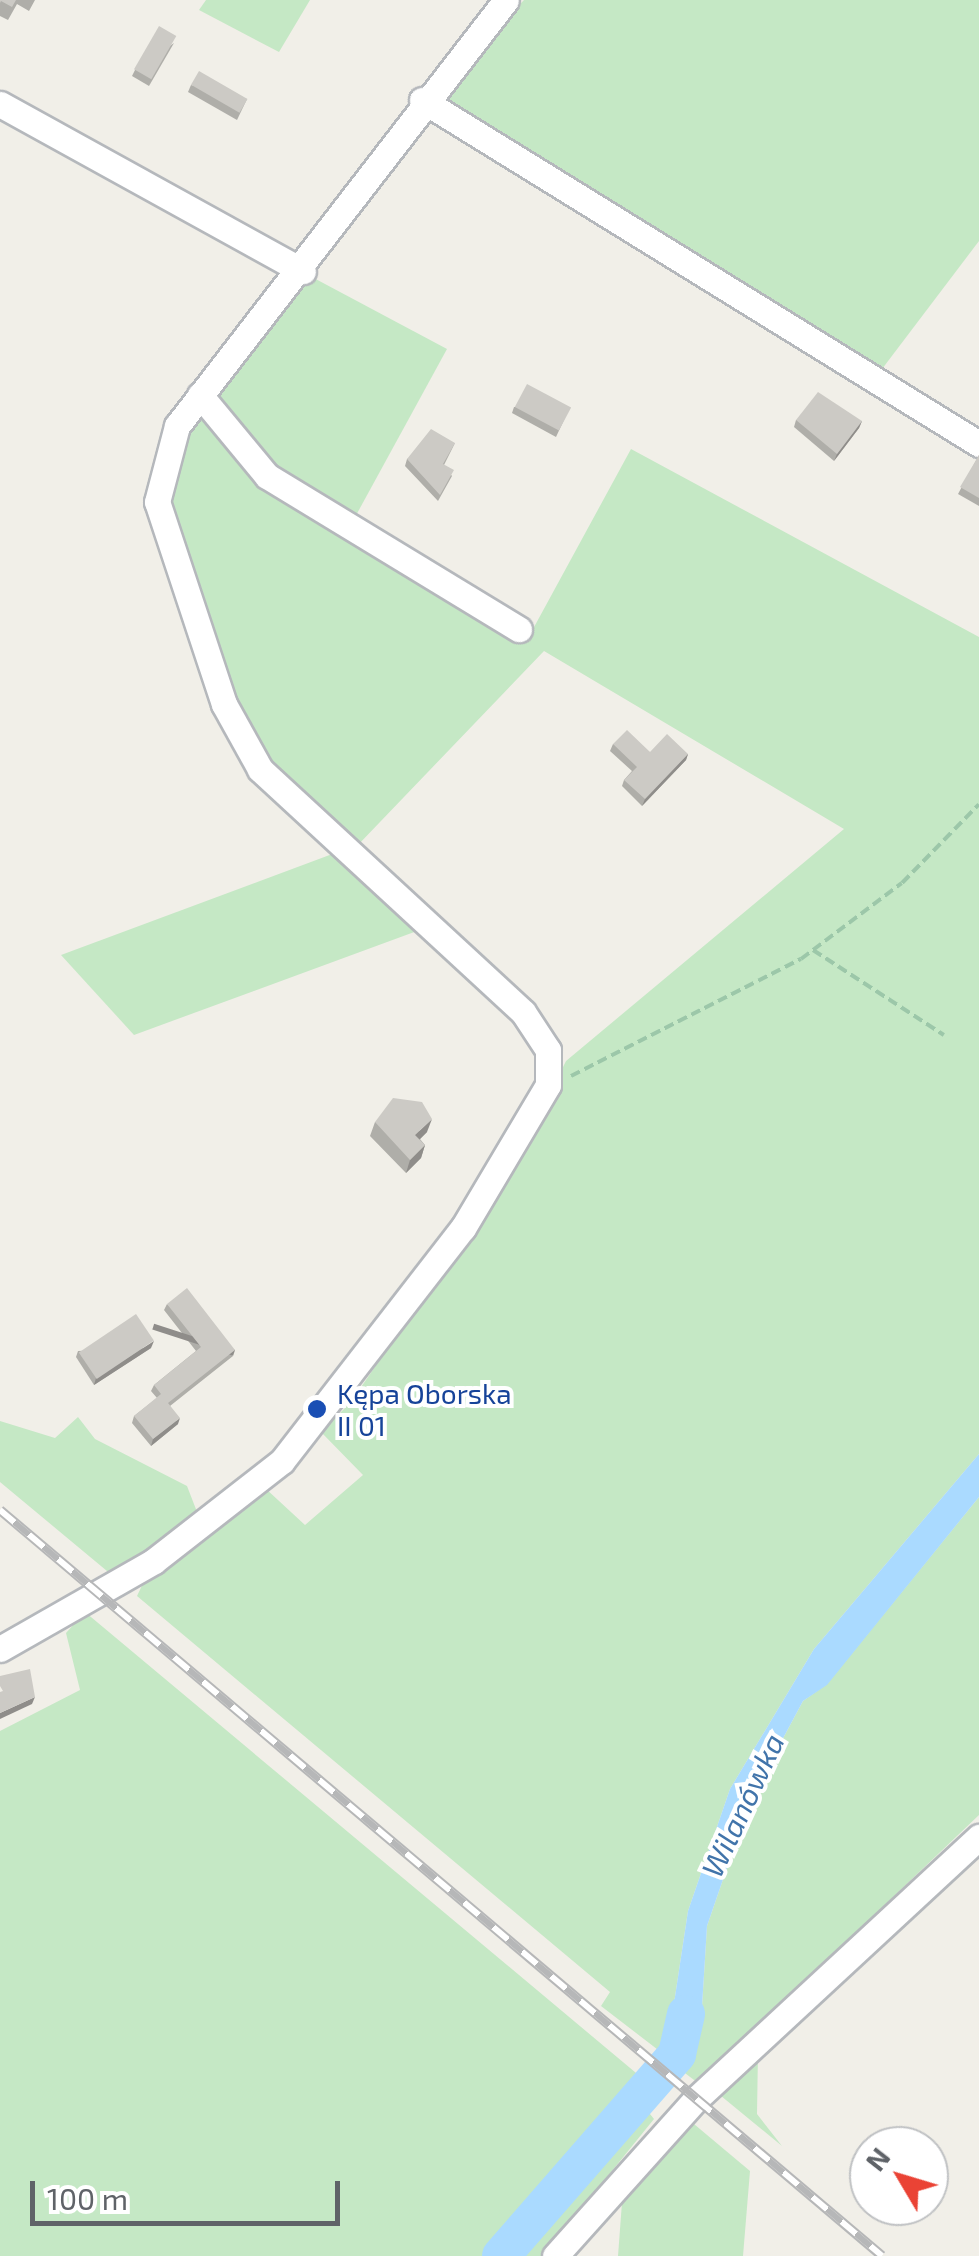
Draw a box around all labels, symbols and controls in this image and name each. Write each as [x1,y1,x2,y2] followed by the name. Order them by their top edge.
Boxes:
[337,1376,512,1442] place label: Kępa Oborska II 01
[306,1398,328,1420] marker: Kępa Oborska II 01
[693,1728,791,1882] water label: Wilanówka
[849,2126,949,2226] north arrow
[857,2140,897,2177] text: N
[35,2161,345,2223] scale bar
[47,2180,128,2216] text: 100 m

